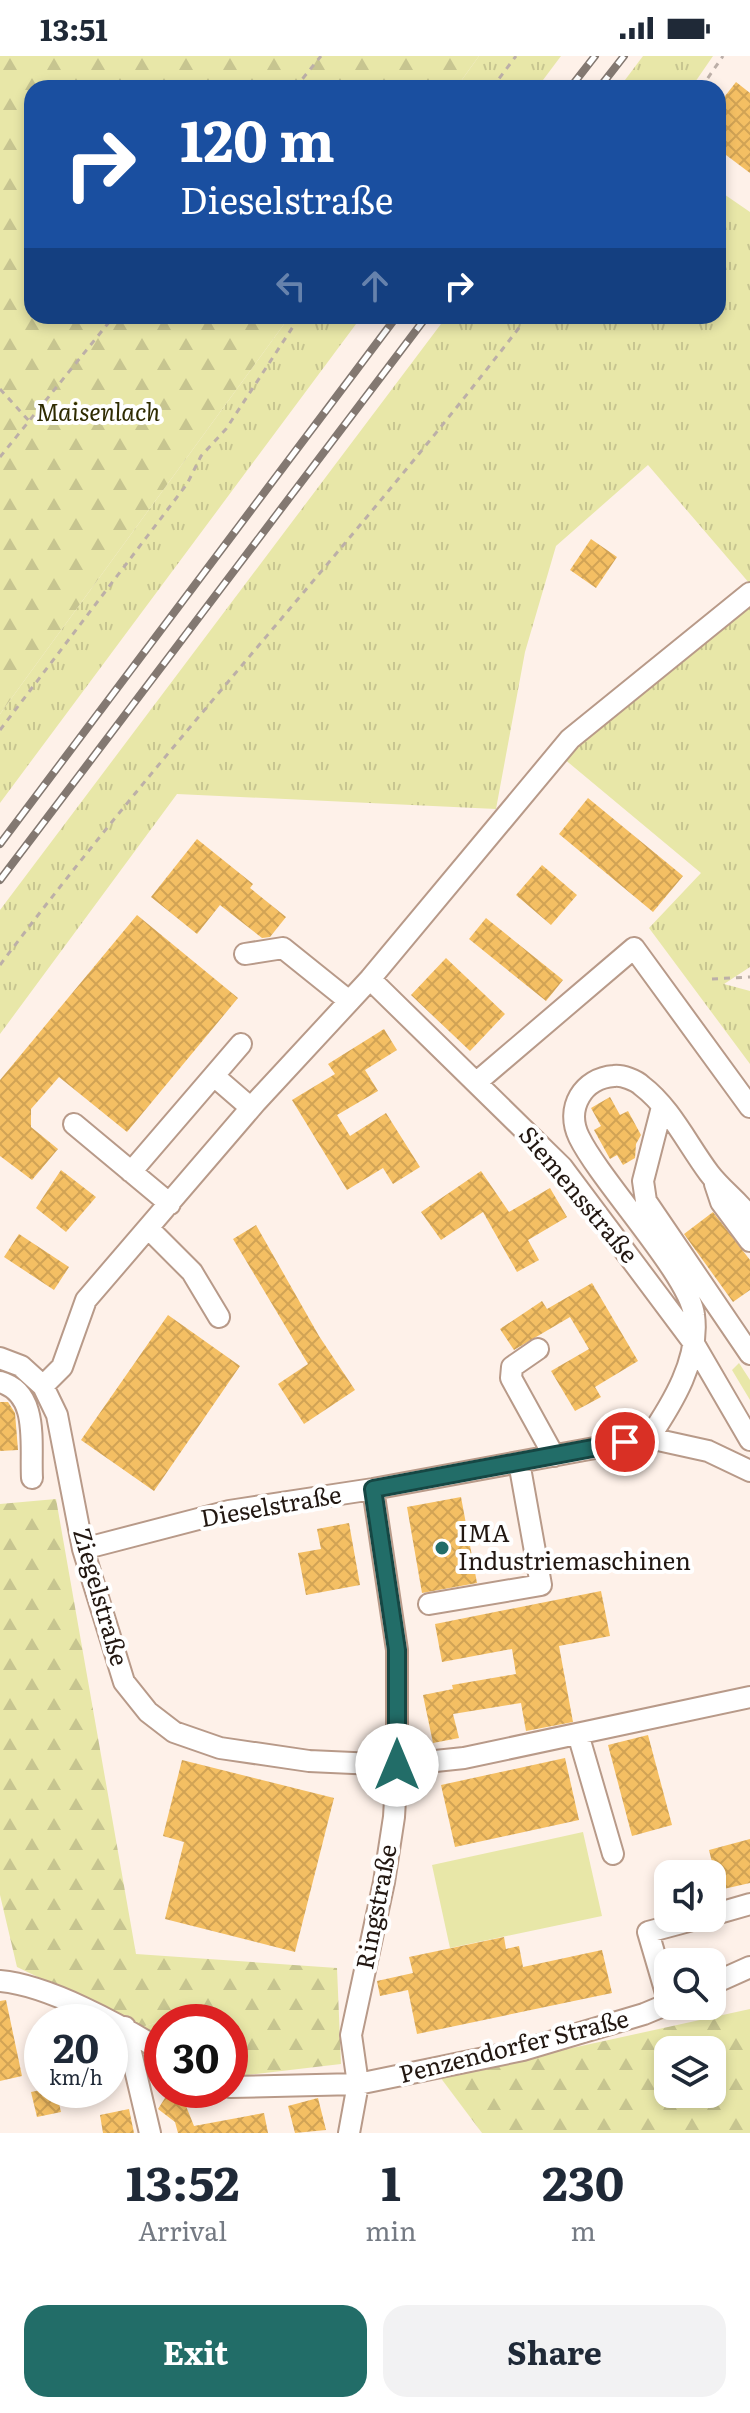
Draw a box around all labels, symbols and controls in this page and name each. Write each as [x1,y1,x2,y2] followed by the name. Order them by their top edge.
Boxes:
[40,6,108,50] text: 13:51
[180,96,335,179] text: 120 m
[48,112,152,216] icon: right
[180,172,393,225] text: Dieselstraße
[269,264,313,308] icon: left
[353,264,397,308] icon: ahead
[437,264,481,308] icon: right
[36,393,160,428] park label: Maisenlach
[512,1117,648,1269] street label: Siemensstraße
[591,1408,659,1476] pin
[603,1420,647,1464] icon: arrive
[197,1475,344,1534] street label: Dieselstraße
[458,1514,691,1577] place label: IMA Industriemaschinen
[66,1523,139,1669] street label: Ziegelstraße
[433,1539,451,1557] marker: IMA Industriemaschinen
[355,1723,439,1807] position arrow
[345,1841,404,1972] street label: Ringstraße
[654,1860,726,2108] map controls
[654,1860,726,1932] button: sound
[654,1948,726,2020] button: search
[395,1999,632,2090] street label: Penzendorfer Straße
[144,2004,248,2108] speed limit sign: 30
[53,2016,99,2075] text: 20
[654,2036,726,2108] button: layers
[49,2061,103,2091] text: km/h
[126,2145,240,2216] text: 13:52
[381,2145,401,2216] text: 1
[542,2145,624,2216] text: 230
[138,2210,227,2249] text: Arrival
[365,2210,416,2249] text: min
[571,2210,596,2249] text: m
[24,2305,367,2397] button: Exit
[383,2305,726,2397] button: Share

